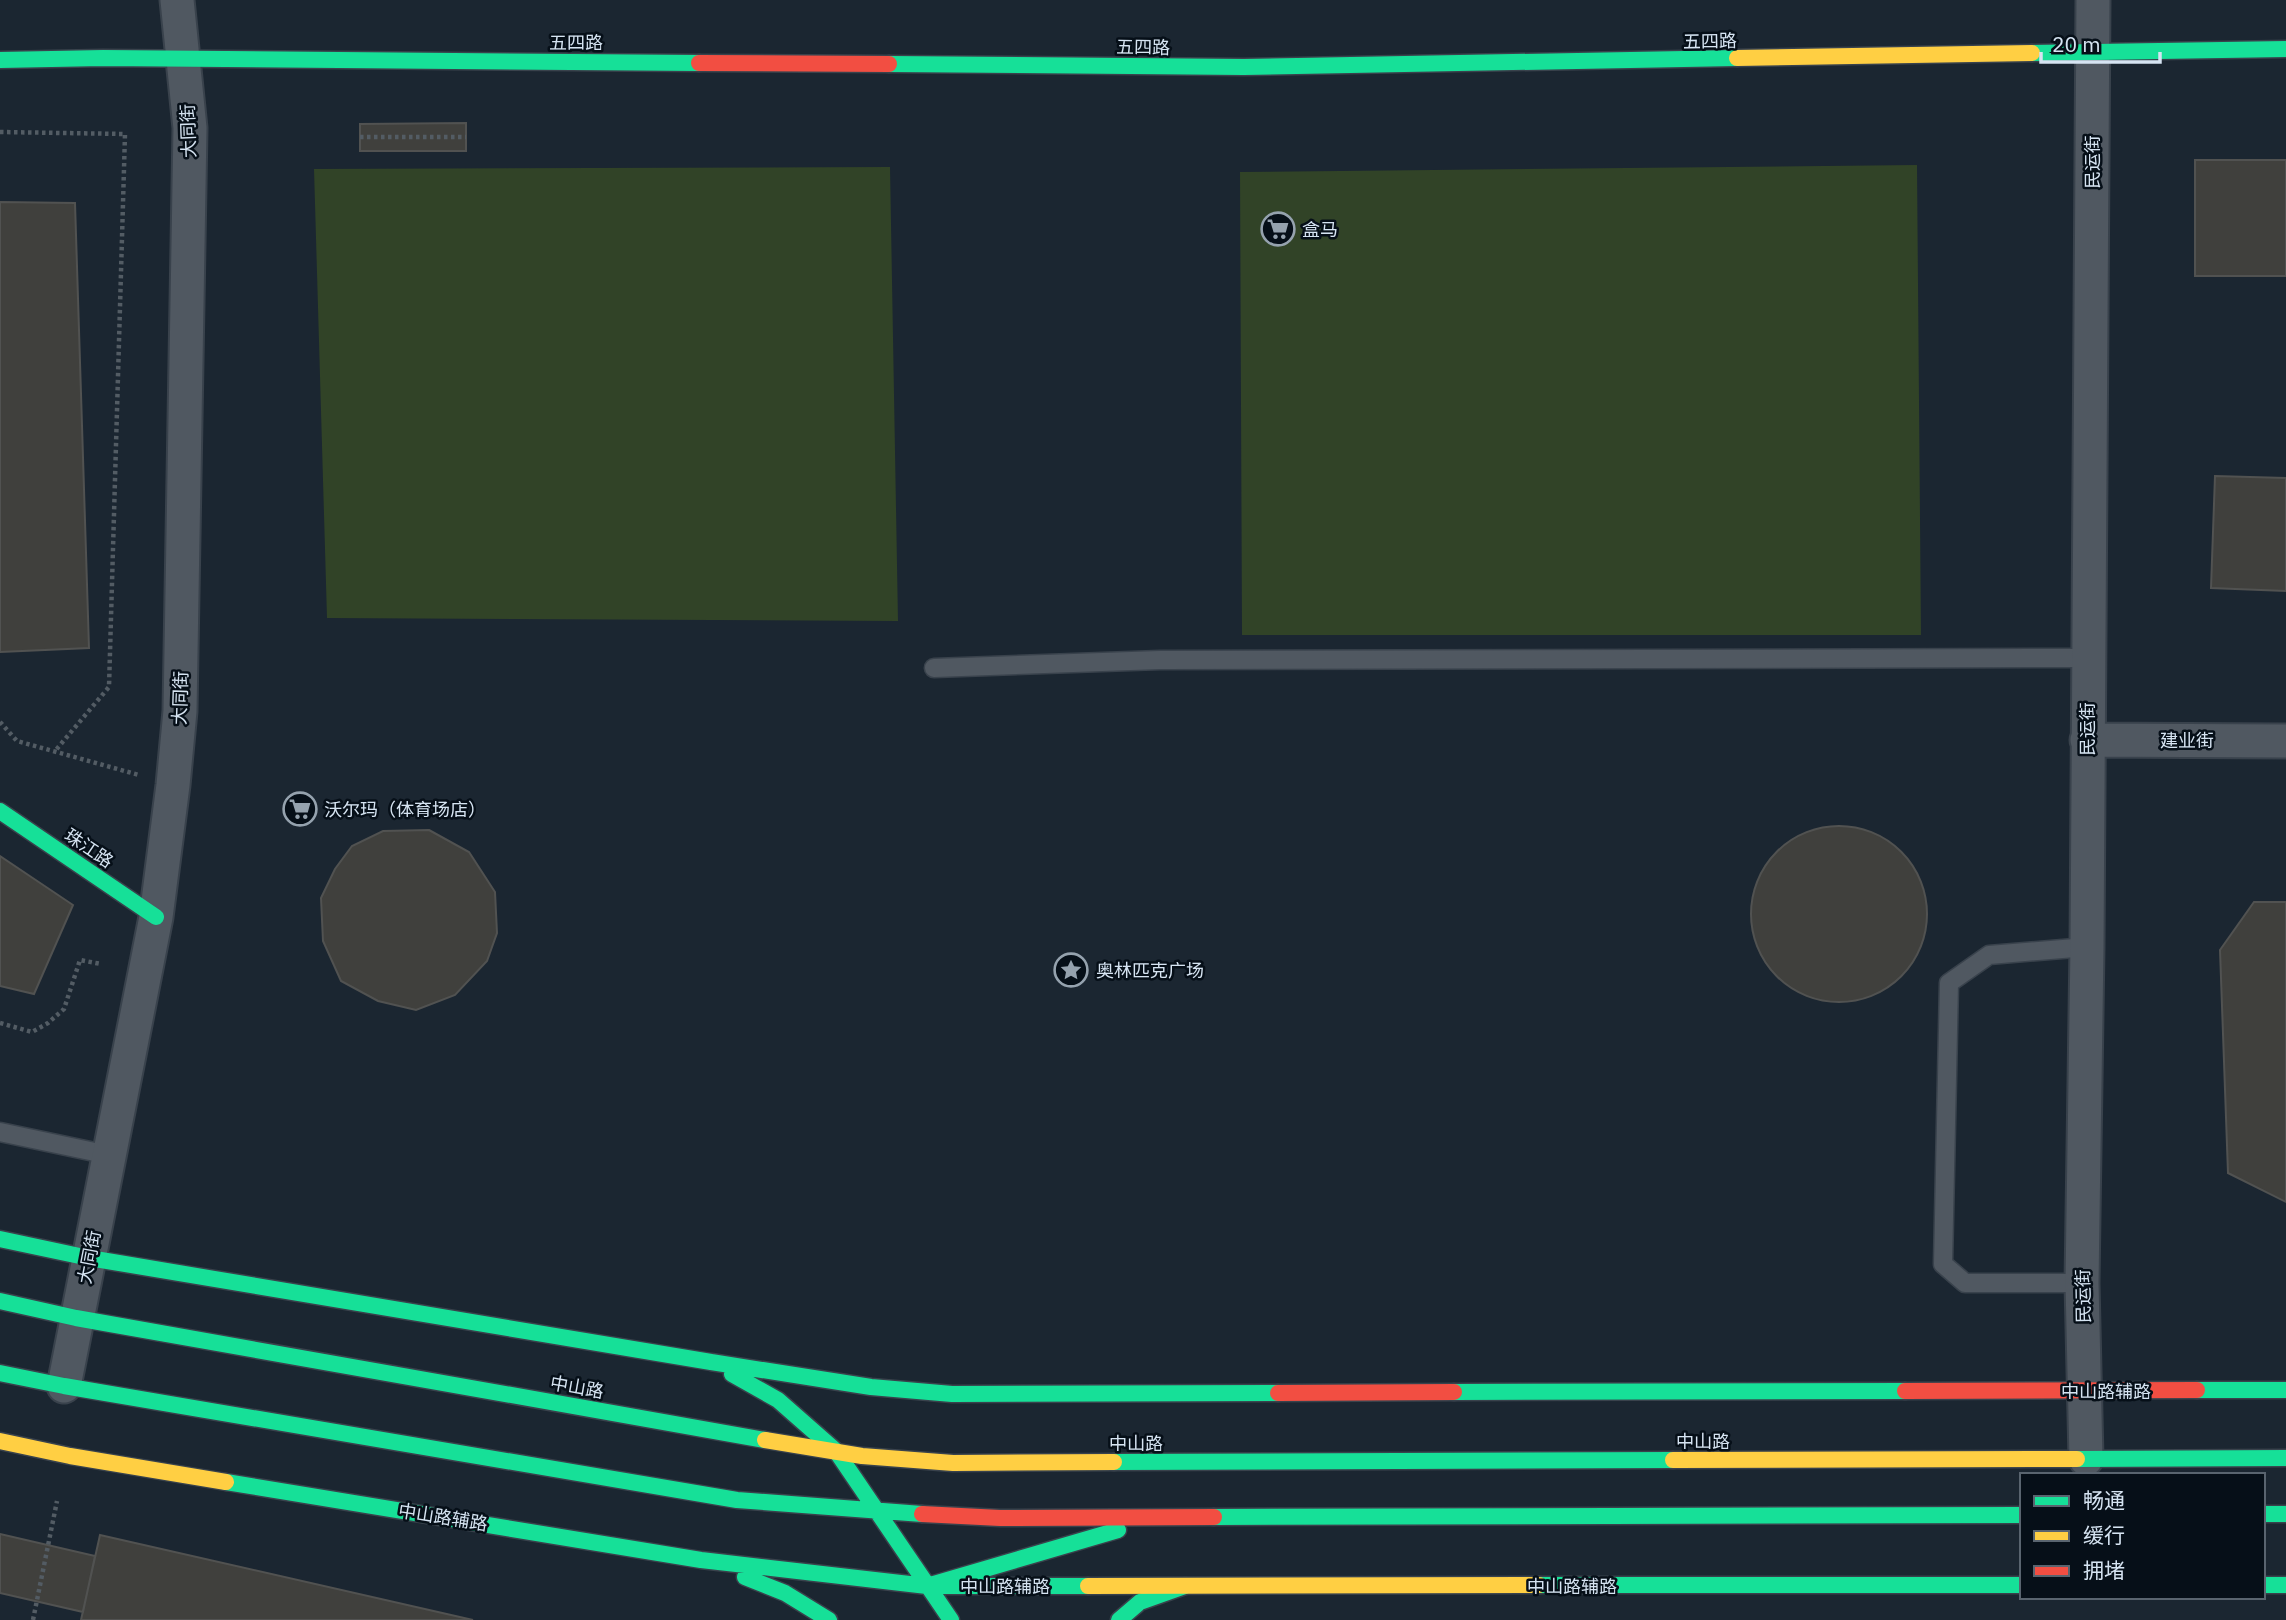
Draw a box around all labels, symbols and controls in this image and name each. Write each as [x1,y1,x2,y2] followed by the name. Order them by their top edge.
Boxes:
[2041,21,2160,65] scale bar
[1683,29,1737,53] street label: 五四路
[2052,30,2101,58] text: 20 m
[549,31,603,54] street label: 五四路
[1116,35,1170,59] street label: 五四路
[176,104,200,158] street label: 大同街
[2081,135,2104,189] street label: 民运街
[1259,210,1297,248] supermarket icon: 盒马
[1302,218,1338,241] place label: 盒马
[168,671,192,725] street label: 大同街
[2076,702,2099,756] street label: 民运街
[2160,729,2214,752] street label: 建业街
[281,790,319,828] supermarket icon: 沃尔玛（体育场店）
[324,798,486,821] place label: 沃尔玛（体育场店）
[60,823,118,873] street label: 珠江路
[1052,951,1090,989] place icon: 奥林匹克广场
[1096,959,1204,982] place label: 奥林匹克广场
[73,1228,105,1286] street label: 大同街
[2071,1269,2095,1323] street label: 民运街
[548,1371,606,1403] street label: 中山路
[2061,1380,2151,1403] street label: 中山路辅路
[1676,1430,1730,1453] street label: 中山路
[1109,1432,1163,1455] street label: 中山路
[2020,1473,2265,1599] legend
[2083,1486,2125,1514] text: 畅通
[397,1499,489,1535] street label: 中山路辅路
[2083,1521,2125,1549] text: 缓行
[2083,1556,2125,1584] text: 拥堵
[960,1575,1050,1598] street label: 中山路辅路
[1527,1575,1617,1598] street label: 中山路辅路

